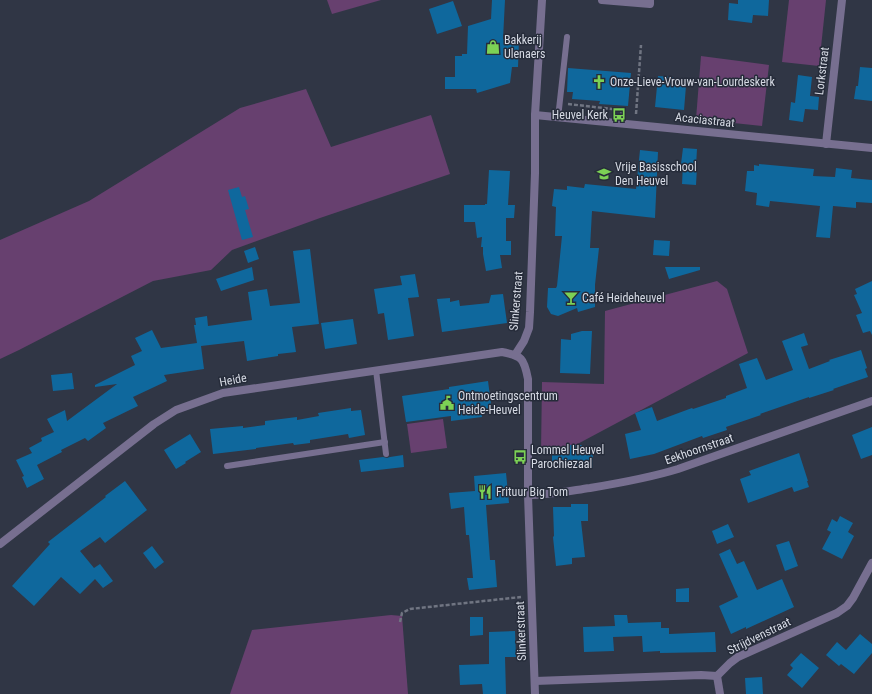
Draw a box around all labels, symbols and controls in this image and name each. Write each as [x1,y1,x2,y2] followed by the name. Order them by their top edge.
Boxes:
[504,33,545,61] place label: Bakkerij Ulenaers
[485,39,501,55] shop icon: Bakkerij Ulenaers
[812,46,832,96] street label: Lorkstraat
[591,74,607,90] church icon: Onze-Lieve-Vrouw-van-Lourdeskerk
[610,75,775,89] place label: Onze-Lieve-Vrouw-van-Lourdeskerk
[611,107,627,123] bus stop icon: Heuvel Kerk
[552,108,609,122] place label: Heuvel Kerk
[675,110,736,130] street label: Acaciastraat
[615,160,697,188] place label: Vrije Basisschool Den Heuvel
[596,166,612,182] school or university icon: Vrije Basisschool Den Heuvel
[506,270,526,331] street label: Slinkerstraat
[563,290,579,306] bar icon: Café Heideheuvel
[582,291,665,305] place label: Café Heideheuvel
[218,370,248,389] street label: Heide
[458,389,558,417] place label: Ontmoetingscentrum Heide-Heuvel
[439,395,455,411] public building icon: Ontmoetingscentrum Heide-Heuvel
[663,431,736,467] street label: Eekhoornstraat
[531,443,604,471] place label: Lommel Heuvel Parochiezaal
[512,449,528,465] bus stop icon: Lommel Heuvel Parochiezaal
[477,484,493,500] restaurant icon: Frituur Big Tom
[496,485,568,499] place label: Frituur Big Tom
[513,601,529,661] street label: Slinkerstraat
[725,614,793,657] street label: Strijdvenstraat

